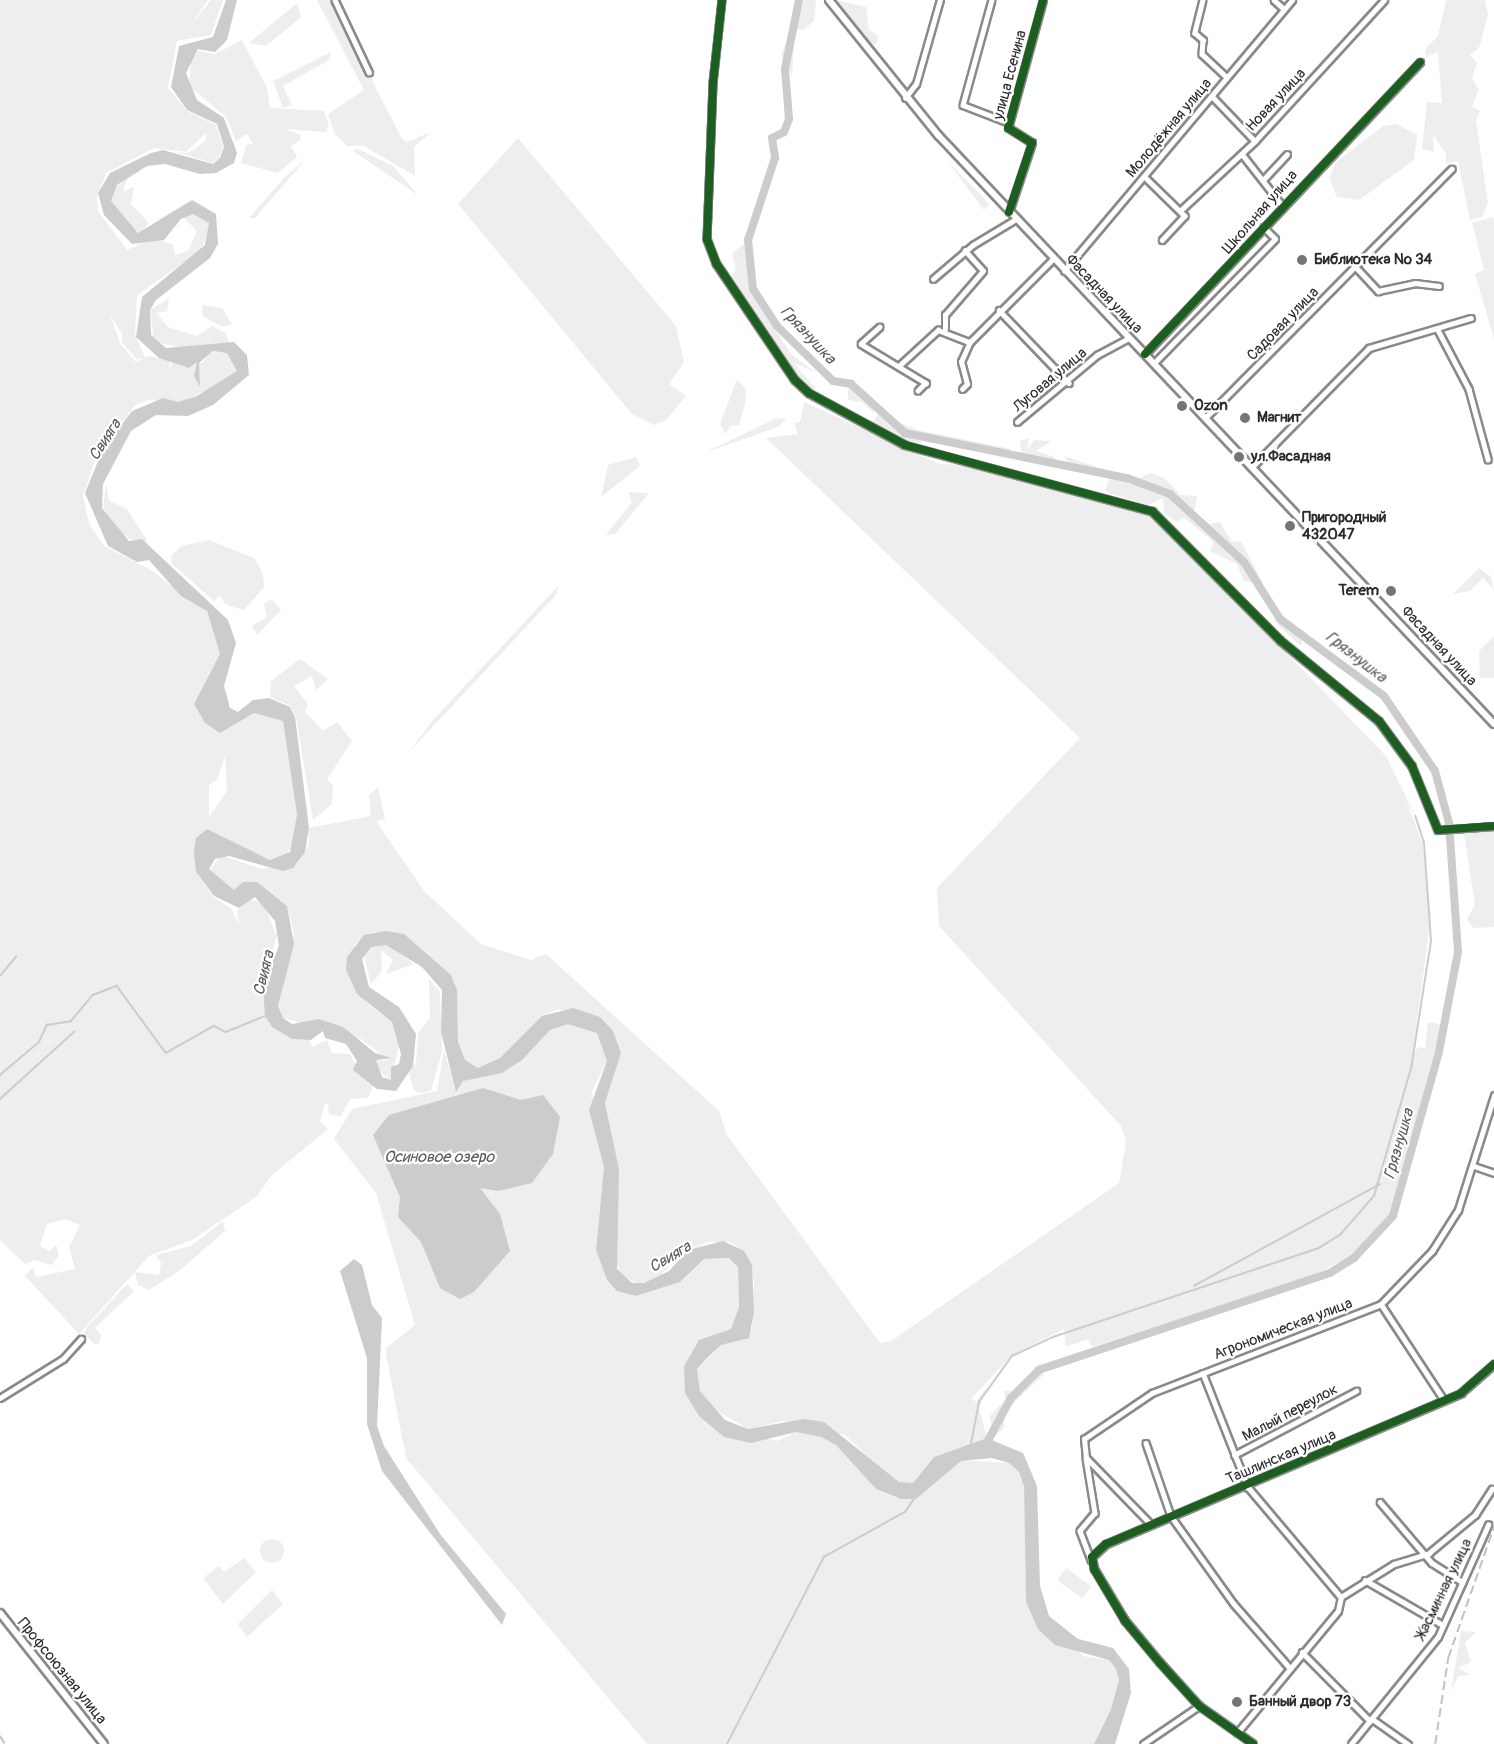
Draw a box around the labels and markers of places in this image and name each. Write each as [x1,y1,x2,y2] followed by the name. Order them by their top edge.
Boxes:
[1314,251,1432,269] place label: Библиотека № 34
[1295,253,1309,267] marker: Библиотека № 34
[1194,397,1228,415] place label: Ozon
[1175,399,1189,413] marker: Ozon
[1257,409,1302,427] place label: Магнит
[1238,411,1252,425] marker: Магнит
[1251,448,1331,466] place label: ул.Фасадная
[1232,450,1246,464] marker: ул.Фасадная
[1302,508,1386,543] place label: Пригородный 432047
[1283,519,1297,533] marker: Пригородный 432047
[1339,582,1379,600] place label: Terem
[1384,584,1398,598] marker: Terem
[1249,1693,1351,1711] place label: Банный двор 73
[1230,1695,1244,1709] marker: Банный двор 73

